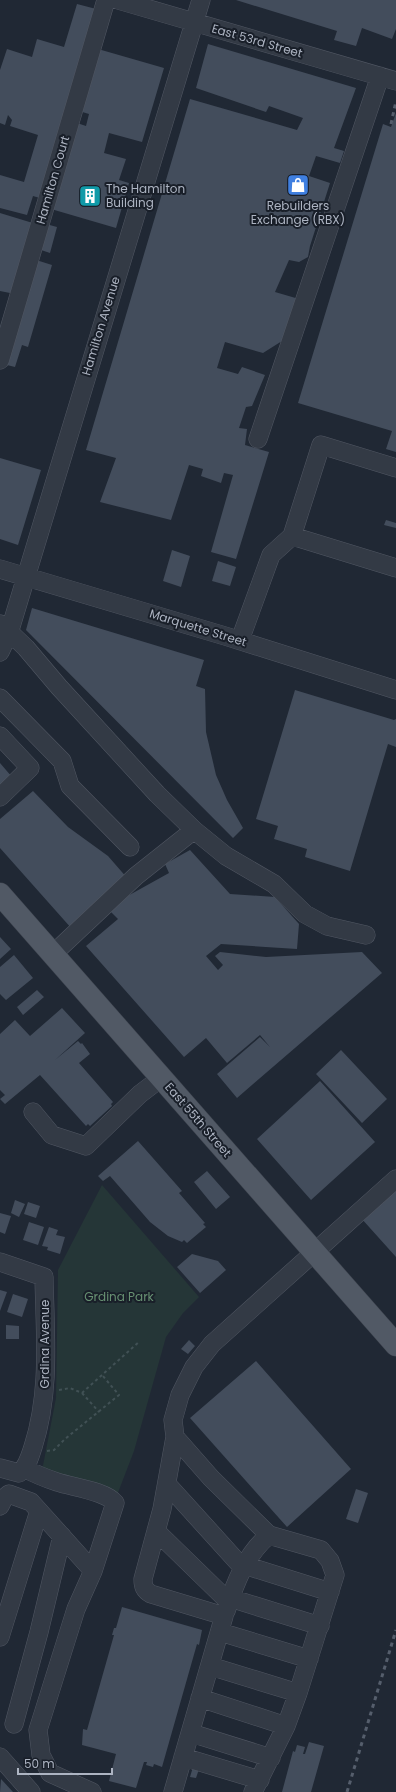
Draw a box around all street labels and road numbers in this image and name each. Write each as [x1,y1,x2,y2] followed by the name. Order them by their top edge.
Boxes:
[210,19,304,62] street label: East 53rd Street
[32,134,73,226] street label: Hamilton Court
[77,274,124,377] street label: Hamilton Avenue
[148,605,249,650] street label: Marquette Street
[161,1079,235,1161] street label: East 55th Street
[36,1300,53,1388] street label: Grdina Avenue

